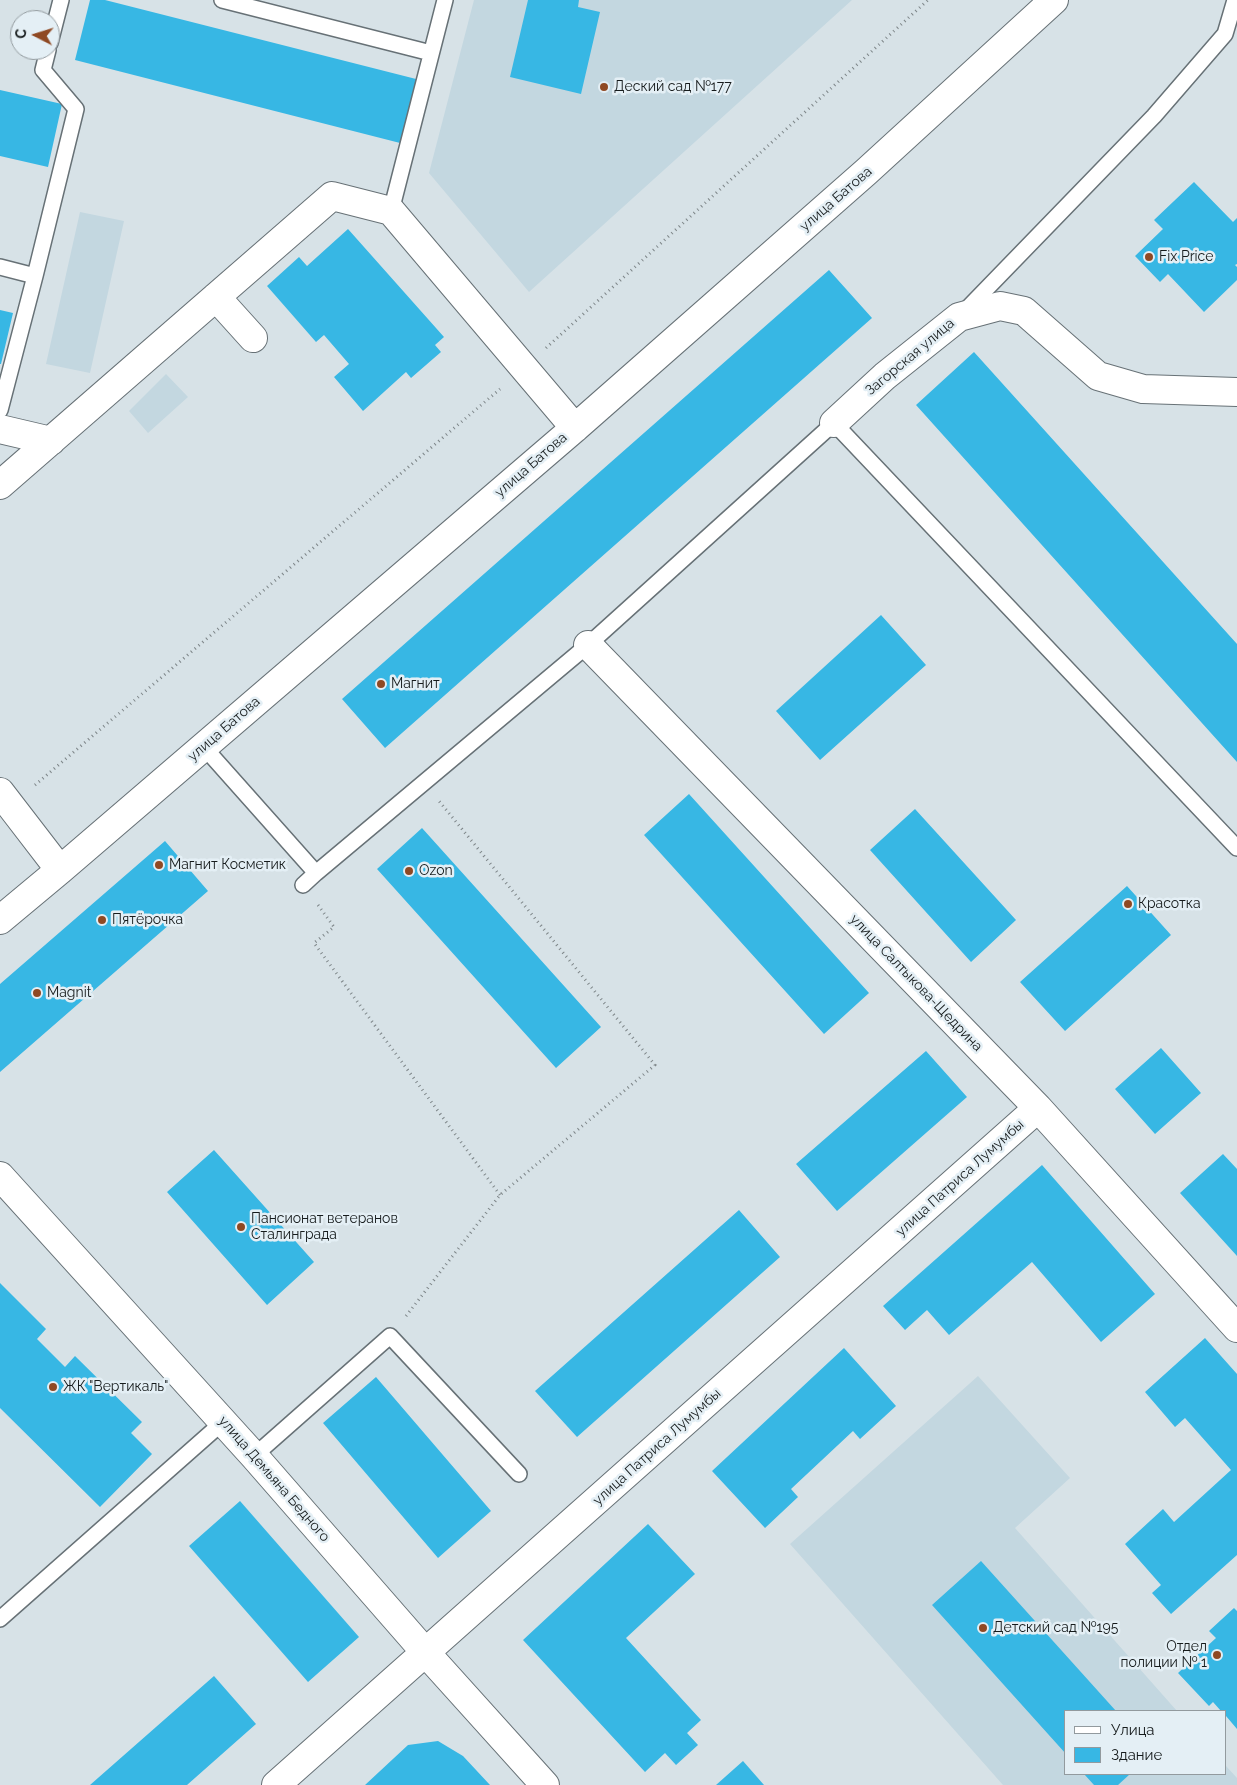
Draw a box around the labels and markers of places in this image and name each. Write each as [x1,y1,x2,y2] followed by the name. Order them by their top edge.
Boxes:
[614,79,732,95] place label: Деский сад №177
[598,81,610,93] marker: Деский сад №177
[1159,249,1213,265] place label: Fix Price
[1143,251,1155,263] marker: Fix Price
[391,676,440,692] place label: Магнит
[375,678,387,690] marker: Магнит
[169,857,286,873] place label: Магнит Косметик
[153,859,165,871] marker: Магнит Косметик
[419,863,453,879] place label: Ozon
[403,865,415,877] marker: Ozon
[1138,896,1201,912] place label: Красотка
[1122,898,1134,910] marker: Красотка
[112,912,183,928] place label: Пятёрочка
[96,914,108,926] marker: Пятёрочка
[47,985,91,1001] place label: Magnit
[31,987,43,999] marker: Magnit
[251,1211,398,1244] place label: Пансионат ветеранов Сталинграда
[235,1221,247,1233] marker: Пансионат ветеранов Сталинграда
[63,1379,168,1395] place label: ЖК "Вертикаль"
[47,1381,59,1393] marker: ЖК "Вертикаль"
[993,1620,1118,1636] place label: Детский сад №195
[977,1622,989,1634] marker: Детский сад №195
[1121,1639,1207,1671] place label: Отдел полиции № 1
[1211,1649,1223,1661] marker: Отдел полиции № 1

